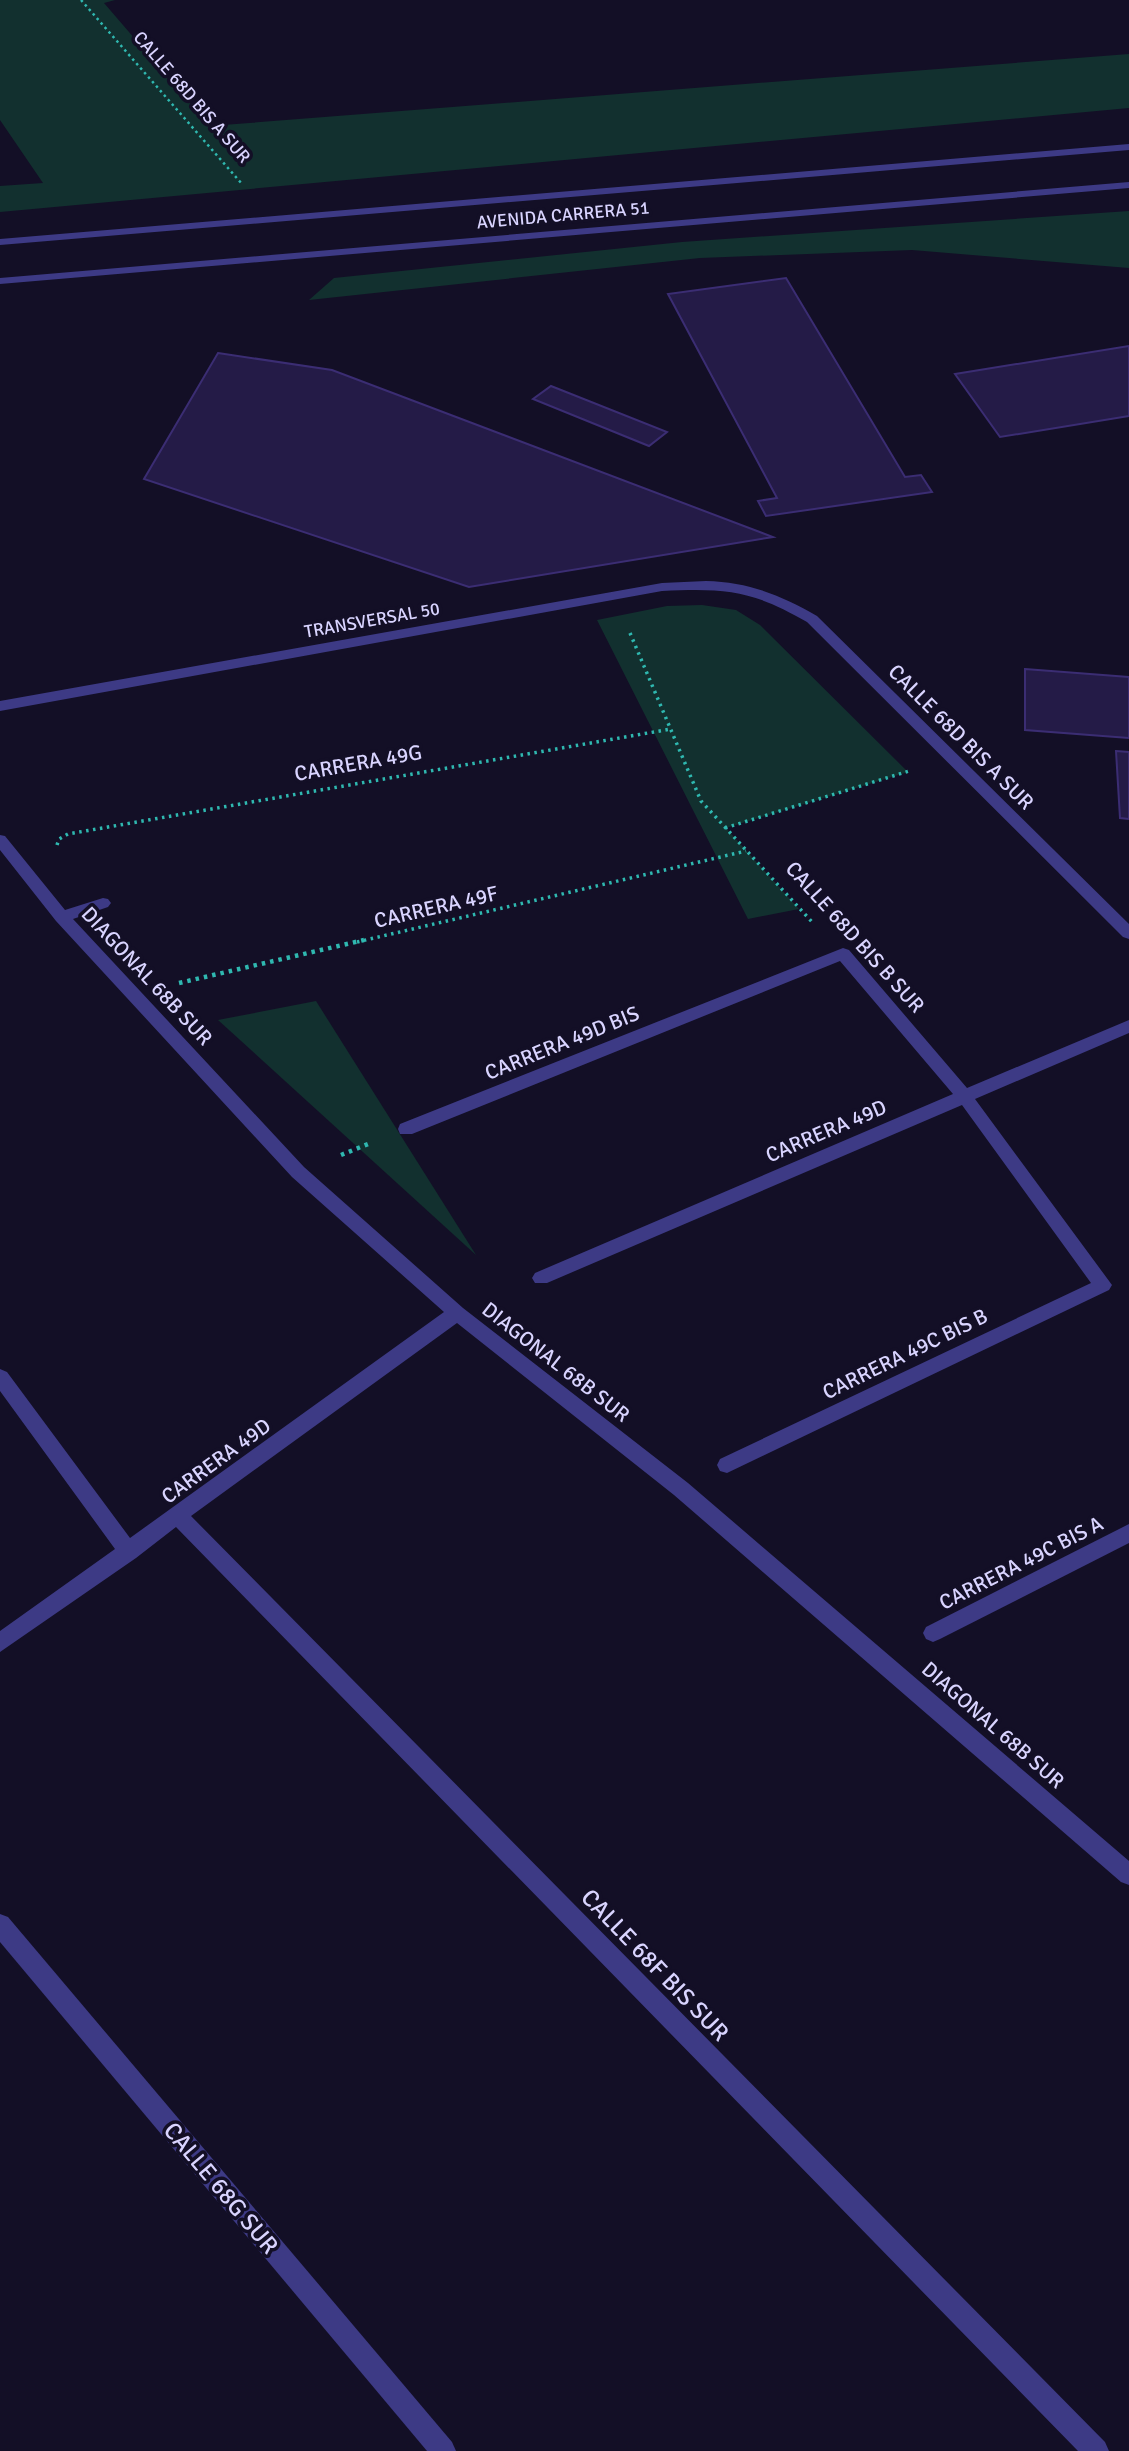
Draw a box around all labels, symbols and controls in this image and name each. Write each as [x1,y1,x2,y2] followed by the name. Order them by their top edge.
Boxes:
[129,27,255,168] street label: CALLE 68D BIS A SUR
[476,196,650,234] street label: AVENIDA CARRERA 51
[303,597,441,643] street label: TRANSVERSAL 50
[883,659,1039,815] street label: CALLE 68D BIS A SUR
[292,739,424,787] street label: CARRERA 49G
[780,856,930,1018] street label: CALLE 68D BIS B SUR
[372,880,501,934] street label: CARRERA 49F
[76,901,218,1051] street label: DIAGONAL 68B SUR
[481,1000,643,1086] street label: CARRERA 49D BIS
[762,1094,890,1168] street label: CARRERA 49D
[477,1296,635,1428] street label: DIAGONAL 68B SUR
[818,1303,992,1405] street label: CARRERA 49C BIS B
[156,1413,276,1509] street label: CARRERA 49D
[935,1510,1108,1616] street label: CARRERA 49C BIS A
[916,1656,1070,1794] street label: DIAGONAL 68B SUR
[575,1883,735,2047] street label: CALLE 68F BIS SUR
[157,2116,285,2260] street label: CALLE 68G SUR

